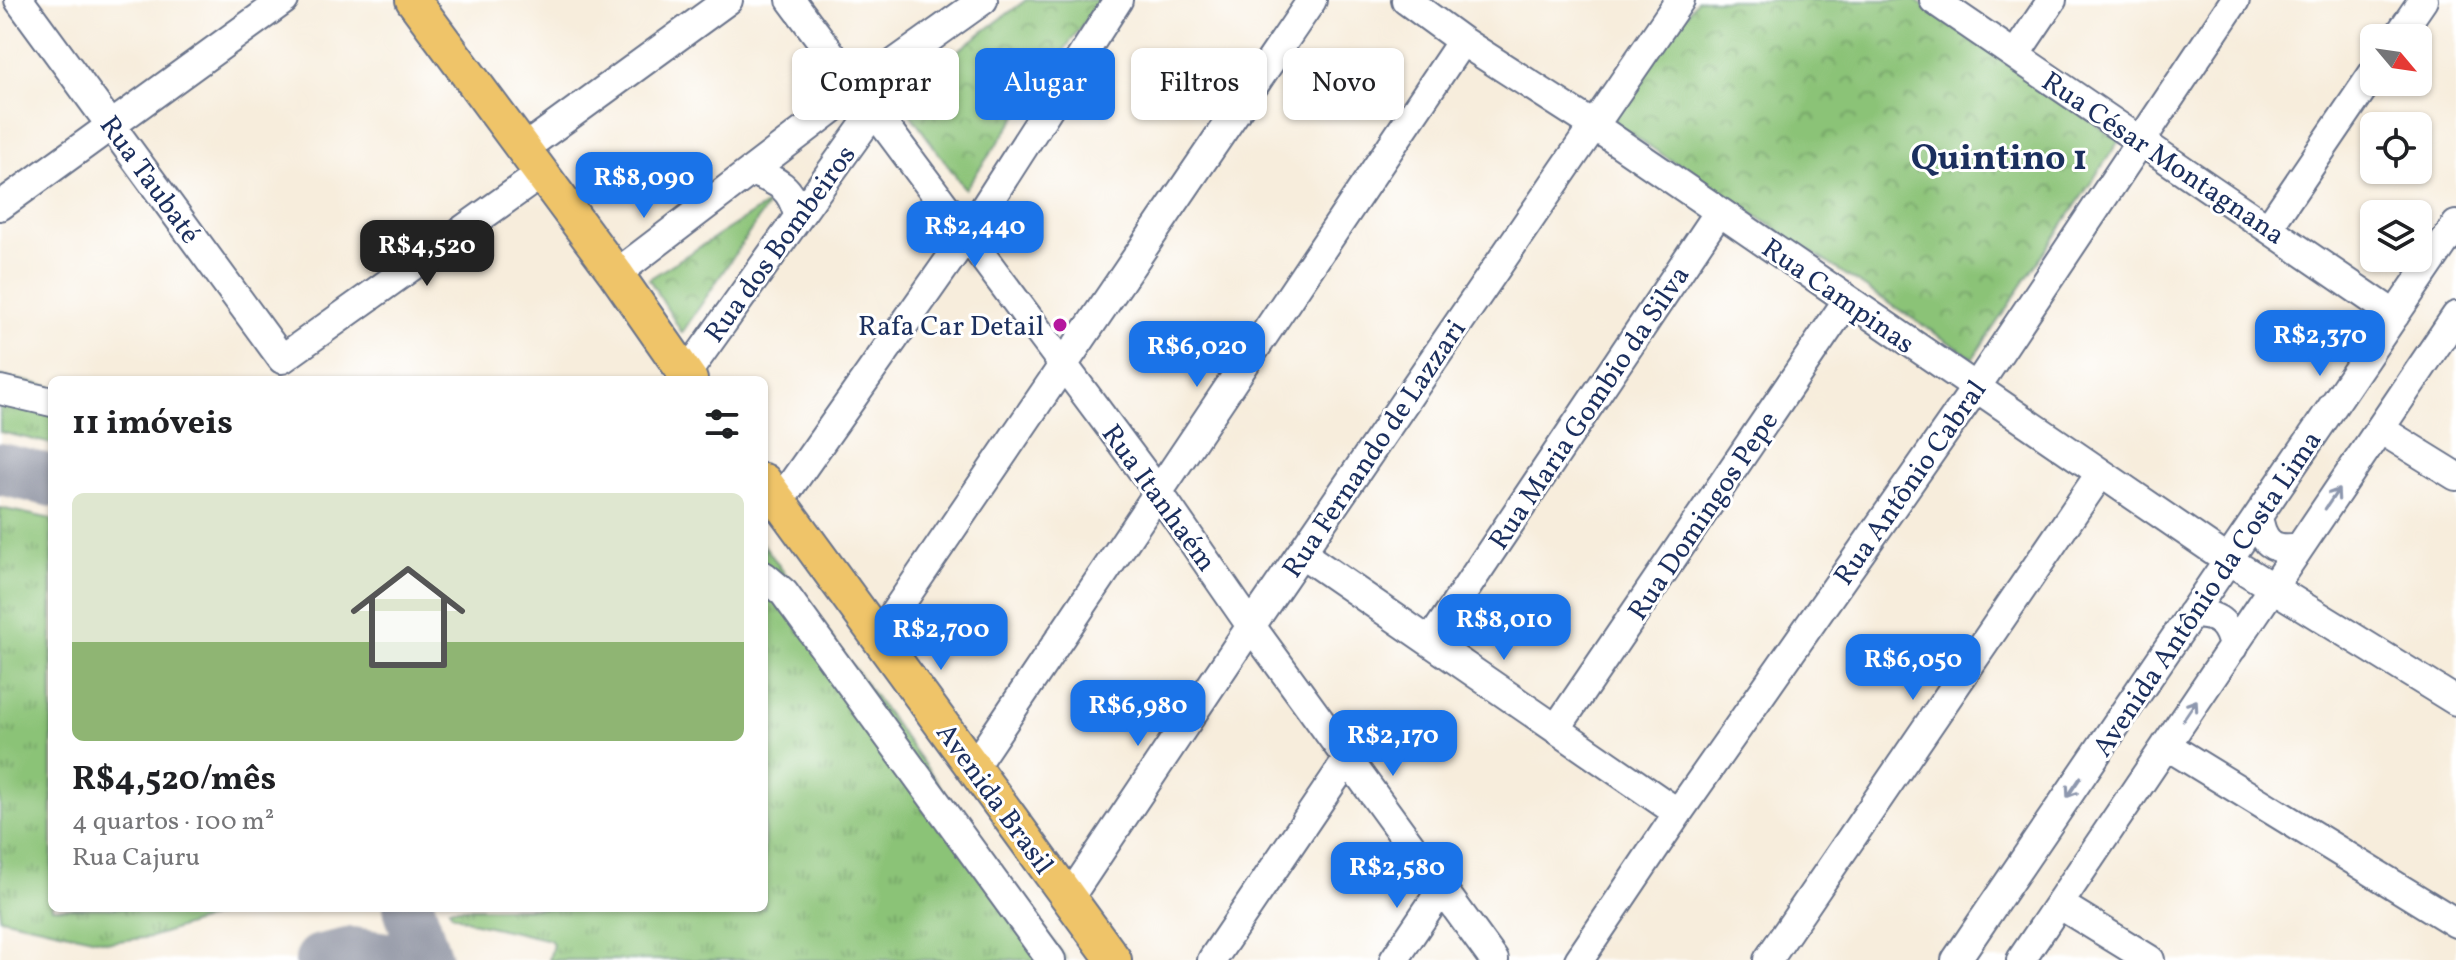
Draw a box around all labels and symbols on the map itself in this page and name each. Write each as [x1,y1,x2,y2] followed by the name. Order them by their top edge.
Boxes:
[2360,24,2432,96] north arrow
[2033,63,2292,255] street label: Rua César Montagnana
[89,108,209,253] street label: Rua Taubaté
[1911,135,2087,185] district label: Quintino 1
[696,138,866,351] street label: Rua dos Bombeiros
[570,152,718,220] pin: R$8,090
[901,201,1049,269] pin: R$2,440
[353,220,501,288] pin: R$4,520
[1753,230,1922,364] street label: Rua Campinas
[1480,259,1700,558] street label: Rua Maria Gombio da Silva
[858,308,1044,347] place label: Rafa Car Detail
[2246,310,2394,378] pin: R$2,370
[1274,313,1476,586] street label: Rua Fernando de Lazzari
[1051,316,1069,334] marker: Rafa Car Detail
[1123,321,1271,389] pin: R$6,020
[1826,373,1997,594] street label: Rua Antônio Cabral
[1619,404,1789,629] street label: Rua Domingos Pepe
[1091,417,1225,580] street label: Rua Itanhaém
[2084,424,2332,765] street label: Avenida Antônio da Costa Lima
[2324,488,2340,511] one-way arrow
[1430,594,1578,662] pin: R$8,010
[867,604,1015,672] pin: R$2,700
[1839,634,1987,702] pin: R$6,050
[1064,680,1212,748] pin: R$6,980
[2182,699,2198,721] one-way arrow
[1319,710,1467,778] pin: R$2,170
[926,716,1062,883] street label: Avenida Brasil
[2066,775,2082,797] one-way arrow
[1323,842,1471,910] pin: R$2,580

